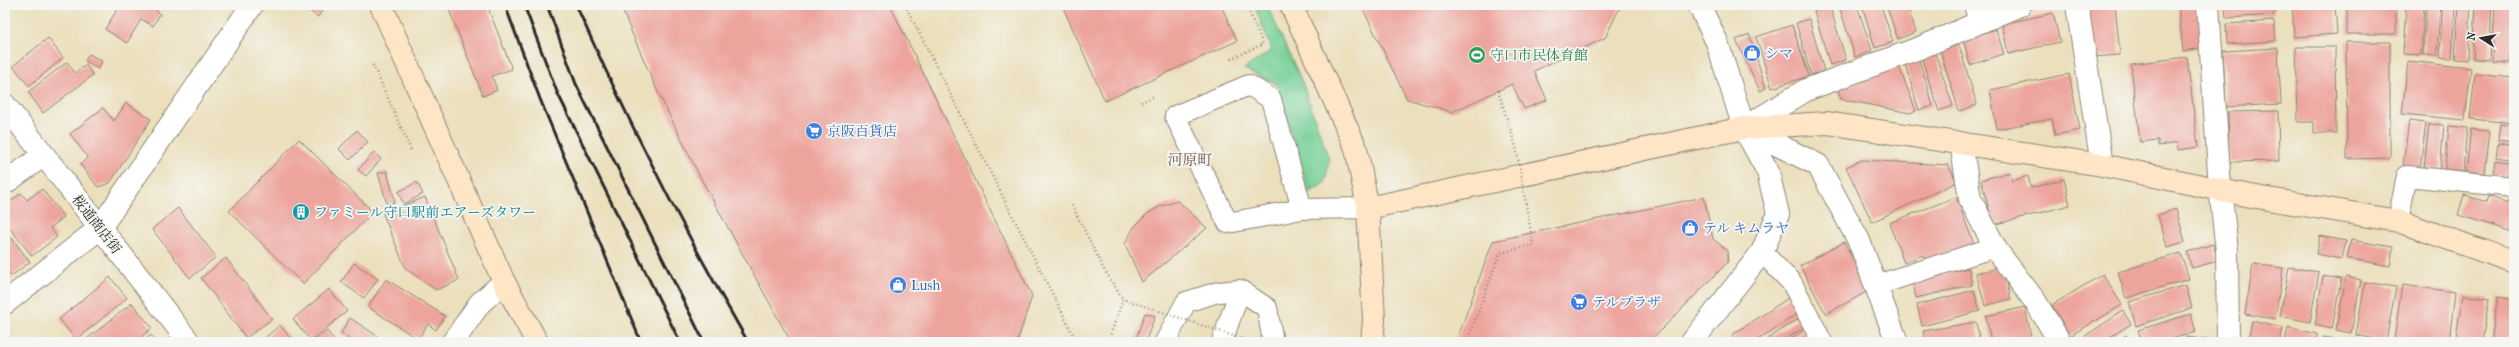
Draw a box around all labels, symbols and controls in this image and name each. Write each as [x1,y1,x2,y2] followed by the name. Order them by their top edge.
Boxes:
[2461,18,2501,58] north arrow
[2464,30,2479,42] text: N
[1742,43,1762,63] shop icon: シマ
[1467,45,1487,65] sports icon: 守口市民体育館
[1765,45,1793,62] place label: シマ
[1490,47,1588,64] place label: 守口市民体育館
[804,121,824,141] supermarket icon: 京阪百貨店
[827,123,897,140] place label: 京阪百貨店
[1167,151,1213,169] district label: 河原町
[68,191,125,257] street label: 桜通商店街
[291,202,311,222] building icon: ファミール守口駅前エアーズタワー
[314,204,536,221] place label: ファミール守口駅前エアーズタワー
[1680,218,1700,238] shop icon: テル キムラヤ
[1703,220,1789,237] place label: テル キムラヤ
[888,275,908,295] shop icon: Lush
[911,277,940,294] place label: Lush
[1569,292,1589,312] supermarket icon: テルプラザ
[1592,294,1661,311] place label: テルプラザ

